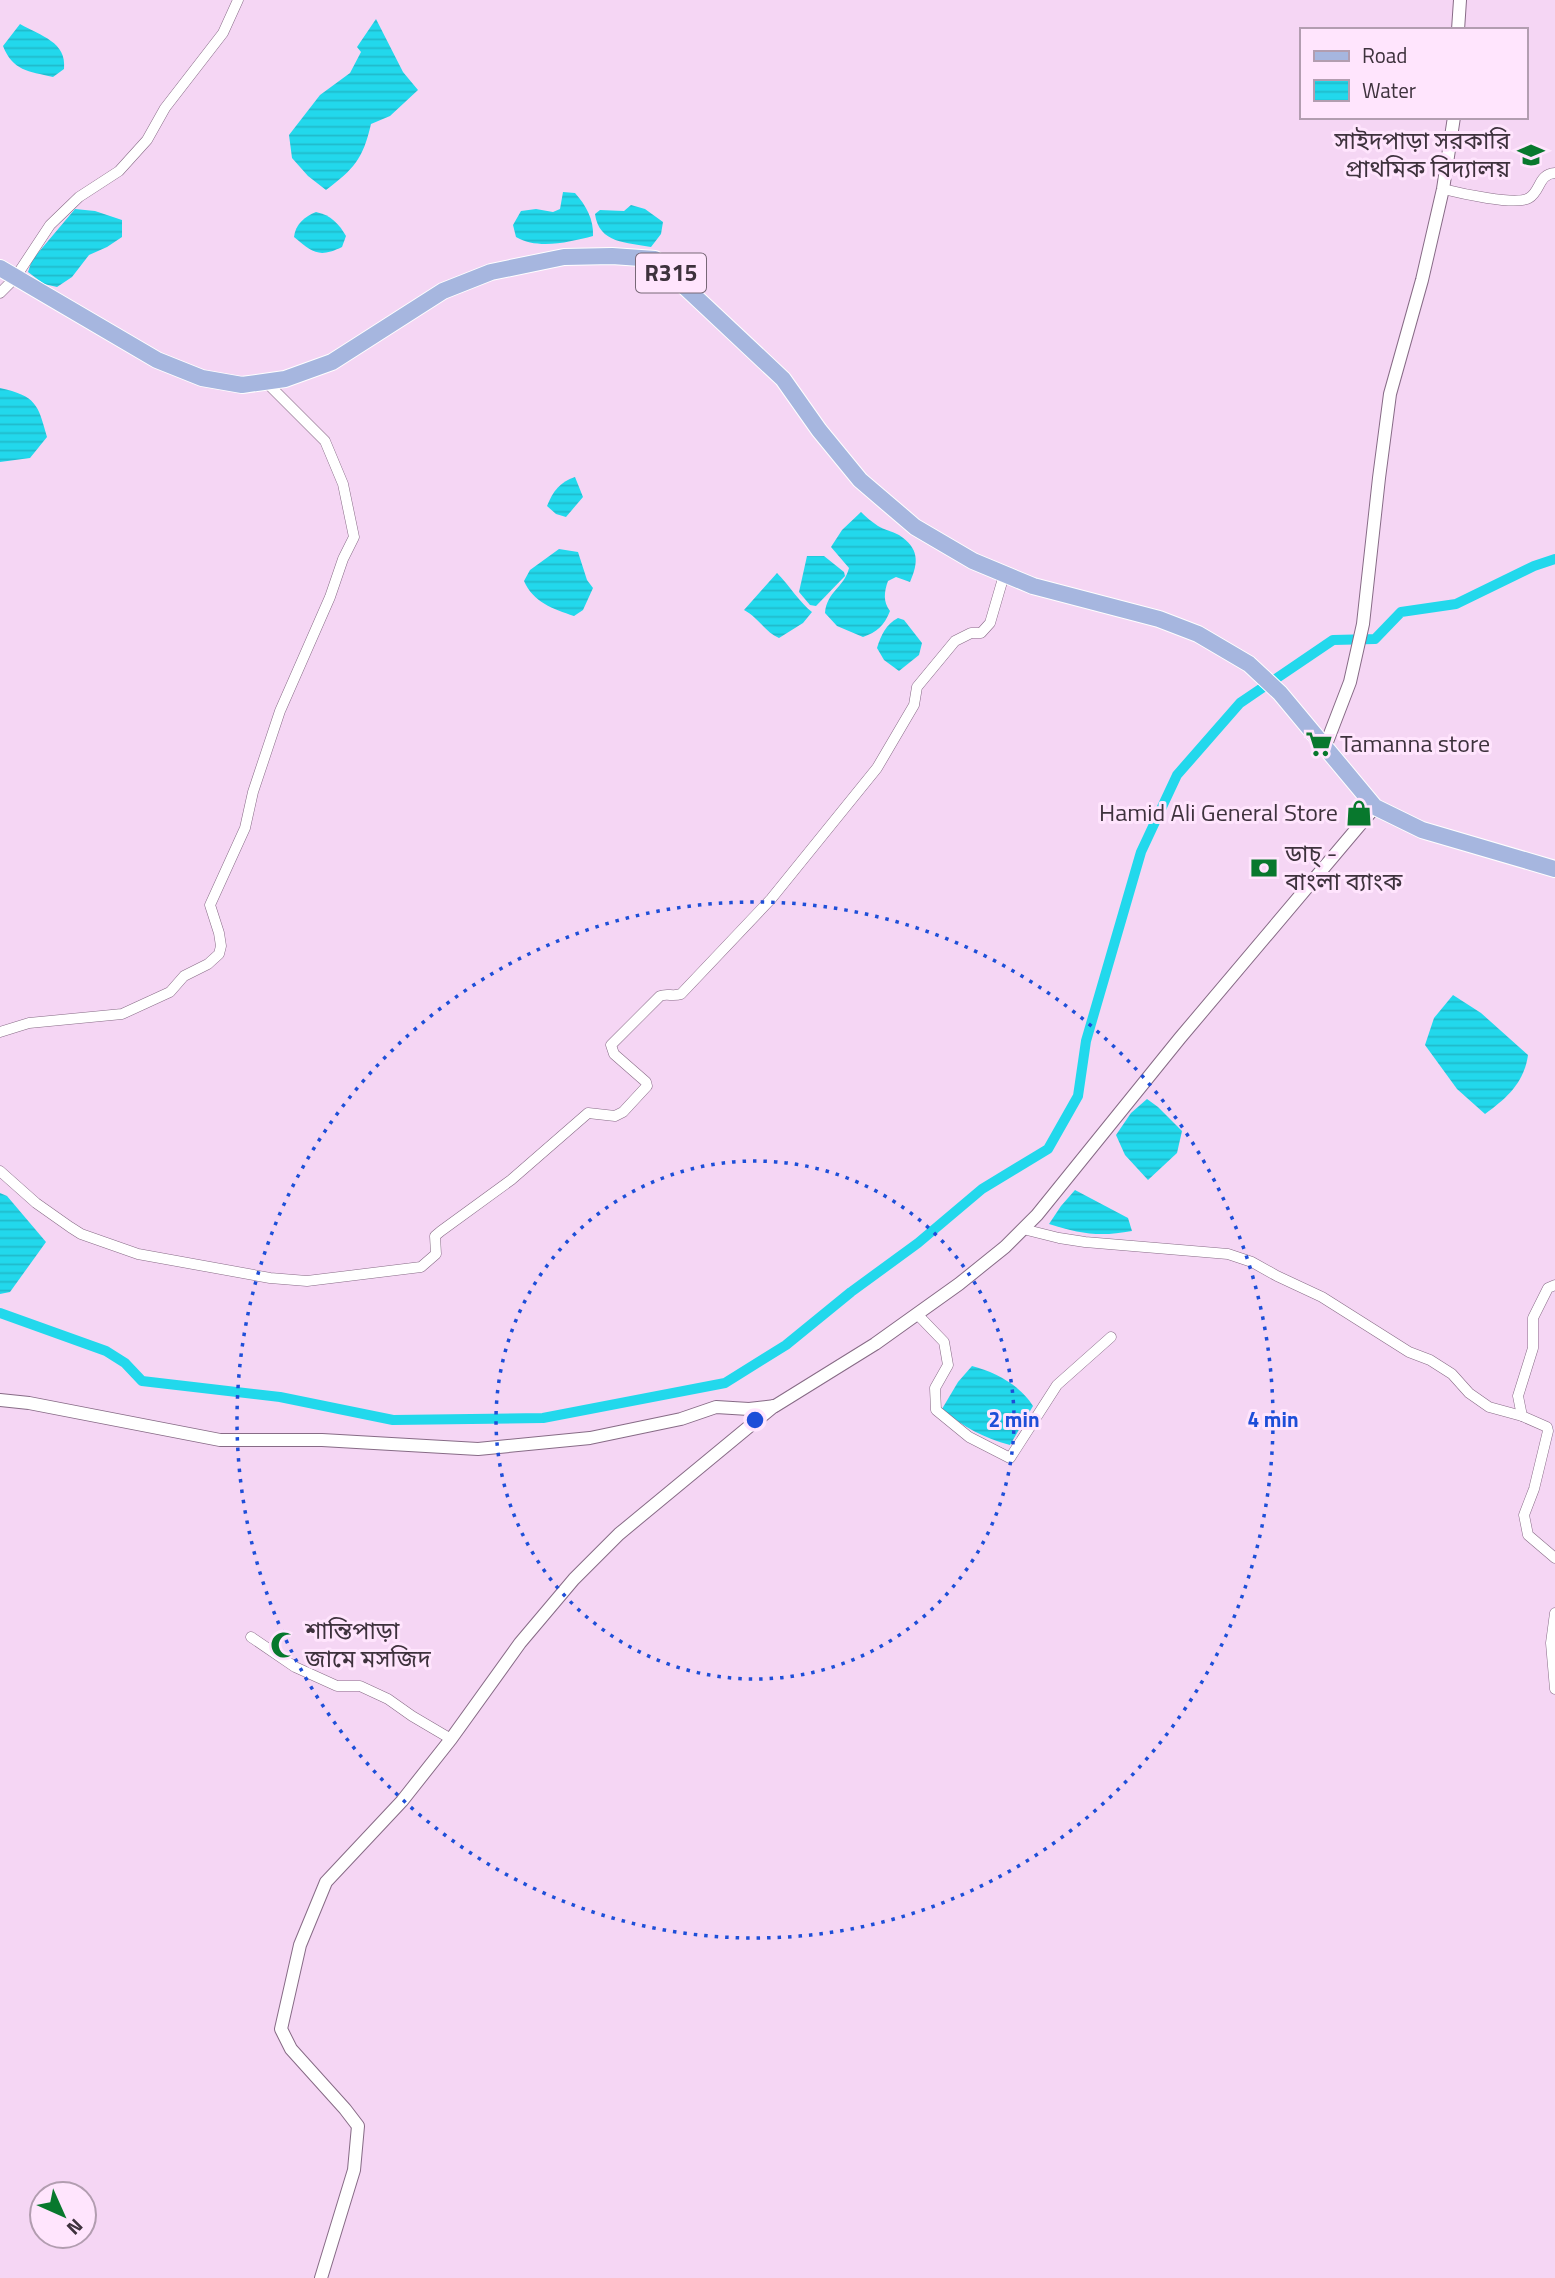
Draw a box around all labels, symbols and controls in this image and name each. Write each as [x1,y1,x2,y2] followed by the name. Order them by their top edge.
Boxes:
[1300,28,1527,119] legend
[1362,39,1407,71] text: Road
[1362,74,1416,106] text: Water
[1334,122,1511,186] place label: সাইদপাড়া সরকারি প্রাথমিক বিদ্যালয়
[1516,140,1546,170] school or university icon: সাইদপাড়া সরকারি প্রাথমিক বিদ্যালয়
[636,254,706,292] road number: R315
[1340,725,1490,761] place label: Tamanna store
[1304,729,1334,759] supermarket icon: Tamanna store
[1099,794,1338,830] place label: Hamid Ali General Store
[1344,798,1374,828] shop icon: Hamid Ali General Store
[1284,835,1403,899] place label: ডাচ্ - বাংলা ব্যাংক
[1249,853,1279,883] bank icon: ডাচ্ - বাংলা ব্যাংক
[988,1403,1040,1435] text: 2 min
[1247,1403,1299,1435] text: 4 min
[743,1408,767,1432] centre of rings
[304,1612,431,1676] place label: শান্তিপাড়া জামে মসজিদ
[269,1630,299,1660] mosque icon: শান্তিপাড়া জামে মসজিদ
[28,2180,98,2250] north arrow
[60,2212,90,2242] text: N

